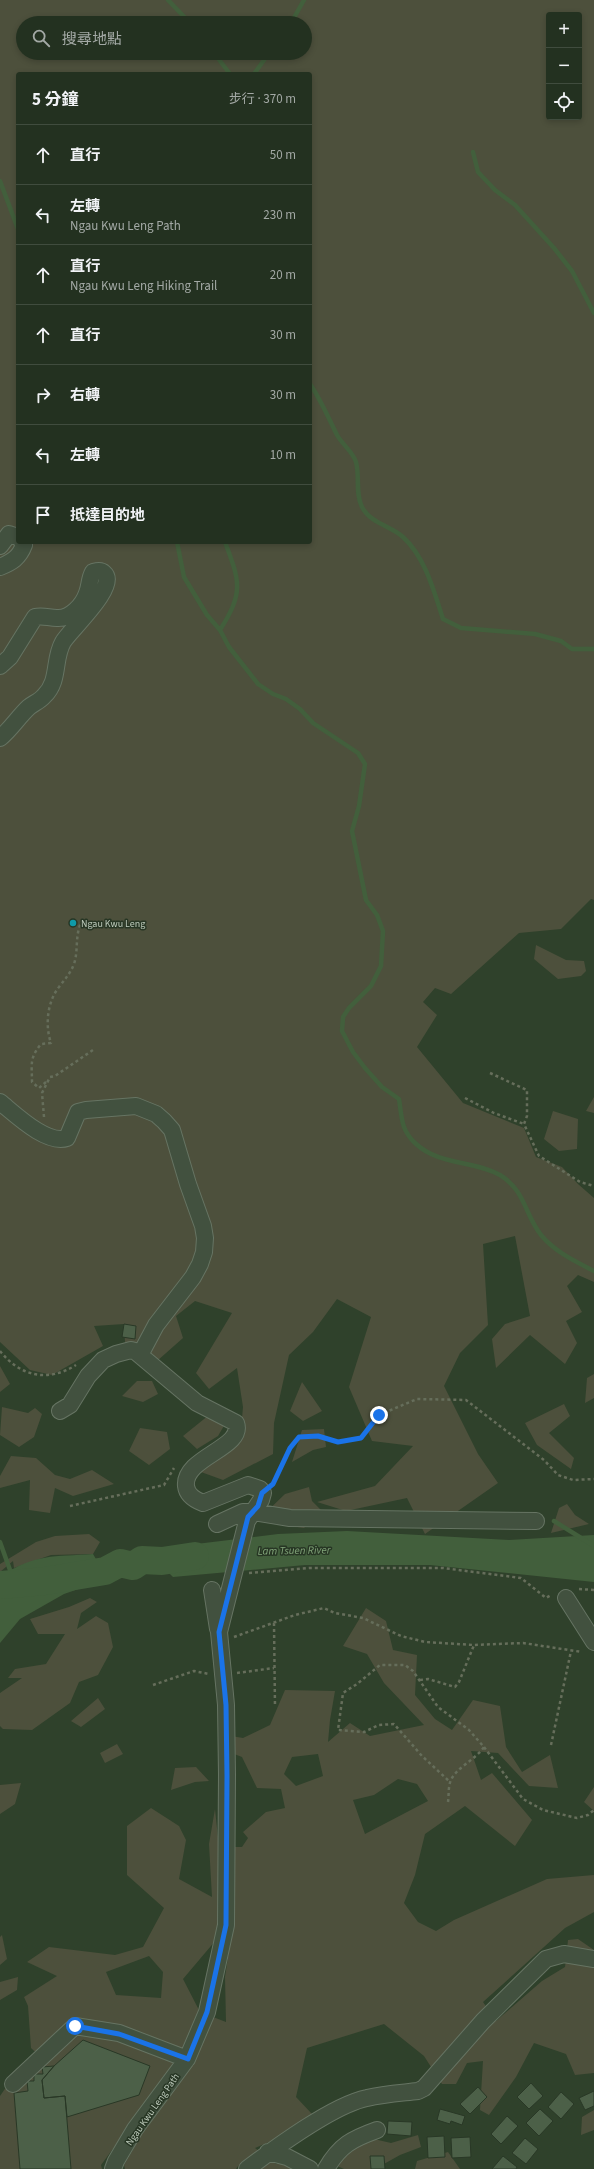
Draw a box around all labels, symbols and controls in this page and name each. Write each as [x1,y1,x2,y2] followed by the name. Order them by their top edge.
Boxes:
[546,12,582,120] map controls
[546,12,582,48] button: +
[16,16,312,60] search box
[30,27,52,49] icon: search
[62,29,122,50] text: 搜尋地點
[546,48,582,84] button: −
[546,84,582,120] button: locate
[32,88,78,112] text: 5 分鐘
[229,90,296,108] text: 步行 · 370 m
[32,144,54,166] icon: ahead
[70,145,100,166] text: 直行
[270,146,296,164] text: 50 m
[70,196,100,217] text: 左轉
[32,204,54,226] icon: left
[263,206,296,224] text: 230 m
[70,217,181,235] text: Ngau Kwu Leng Path
[70,256,100,277] text: 直行
[32,264,54,286] icon: ahead
[270,266,296,284] text: 20 m
[70,277,217,295] text: Ngau Kwu Leng Hiking Trail
[32,324,54,346] icon: ahead
[70,325,100,346] text: 直行
[270,326,296,344] text: 30 m
[32,384,54,406] icon: right
[70,385,100,406] text: 右轉
[270,386,296,404] text: 30 m
[32,444,54,466] icon: left
[70,445,100,466] text: 左轉
[270,446,296,464] text: 10 m
[32,504,54,526] icon: arrive
[70,505,145,526] text: 抵達目的地
[81,917,145,931] place label: Ngau Kwu Leng
[68,918,78,928] marker: Ngau Kwu Leng
[370,1406,388,1424] route end
[257,1542,332,1559] water label: Lam Tsuen River
[66,2017,84,2035] route start
[123,2071,183,2149] street label: Ngau Kwu Leng Path

